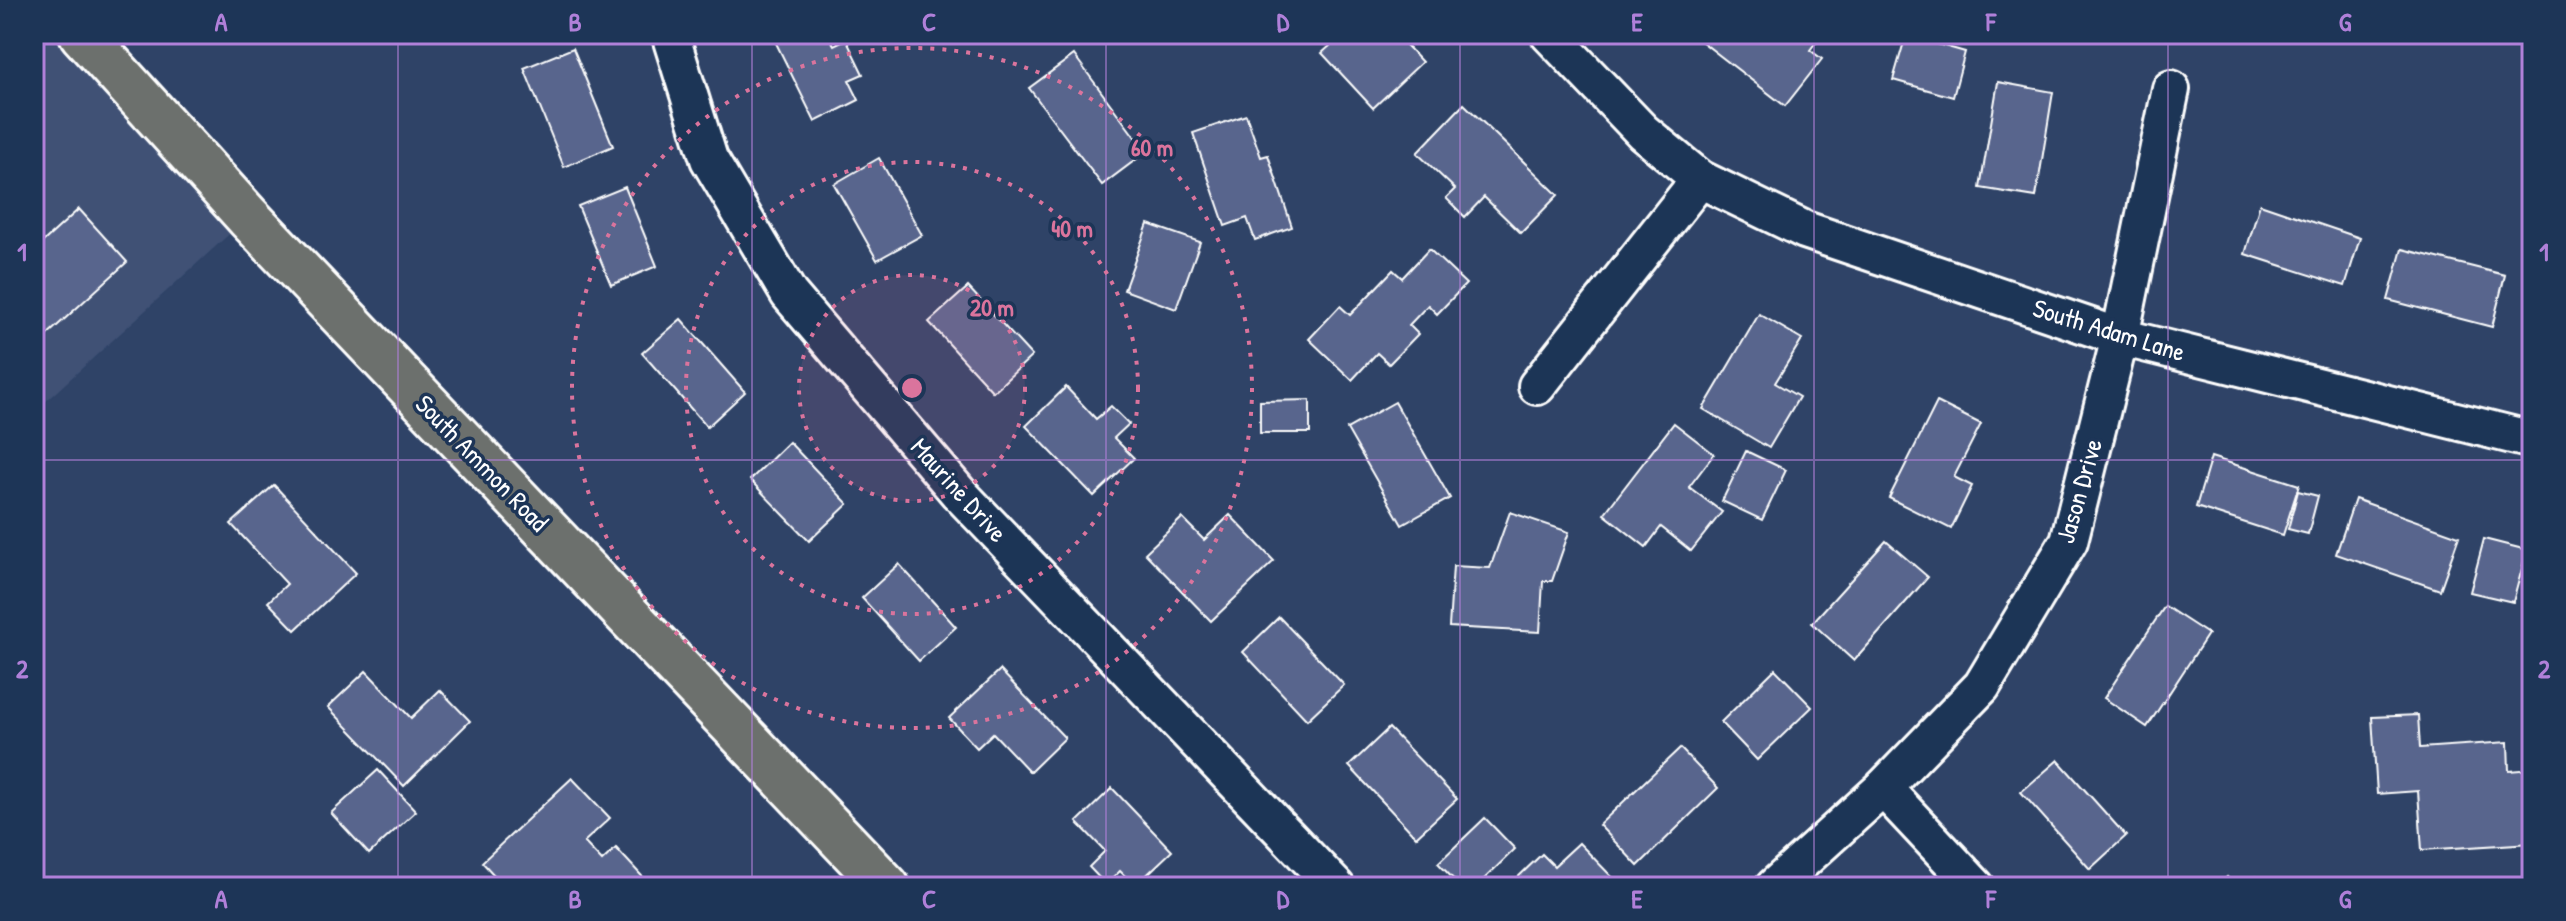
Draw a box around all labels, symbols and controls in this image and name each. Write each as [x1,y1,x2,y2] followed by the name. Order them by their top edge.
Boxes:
[215,4,228,39] text: A
[568,4,582,39] text: B
[922,4,936,39] text: C
[1277,4,1290,39] text: D
[1631,4,1643,39] text: E
[1985,4,1997,39] text: F
[2339,4,2352,39] text: G
[1131,131,1173,163] text: 60 m
[1051,212,1093,244] text: 40 m
[17,234,27,269] text: 1
[2539,234,2549,269] text: 1
[2029,290,2189,369] street label: South Adam Lane
[970,291,1014,323] text: 20 m
[898,374,926,402] centre of rings
[408,387,557,539] street label: South Ammon Road
[903,430,1016,549] street label: Maurine Drive
[2047,435,2110,547] street label: Jason Drive
[16,651,29,686] text: 2
[2538,651,2551,686] text: 2
[215,881,228,916] text: A
[568,881,582,916] text: B
[922,881,936,916] text: C
[1277,881,1290,916] text: D
[1631,881,1643,916] text: E
[1985,881,1997,916] text: F
[2339,881,2352,916] text: G

